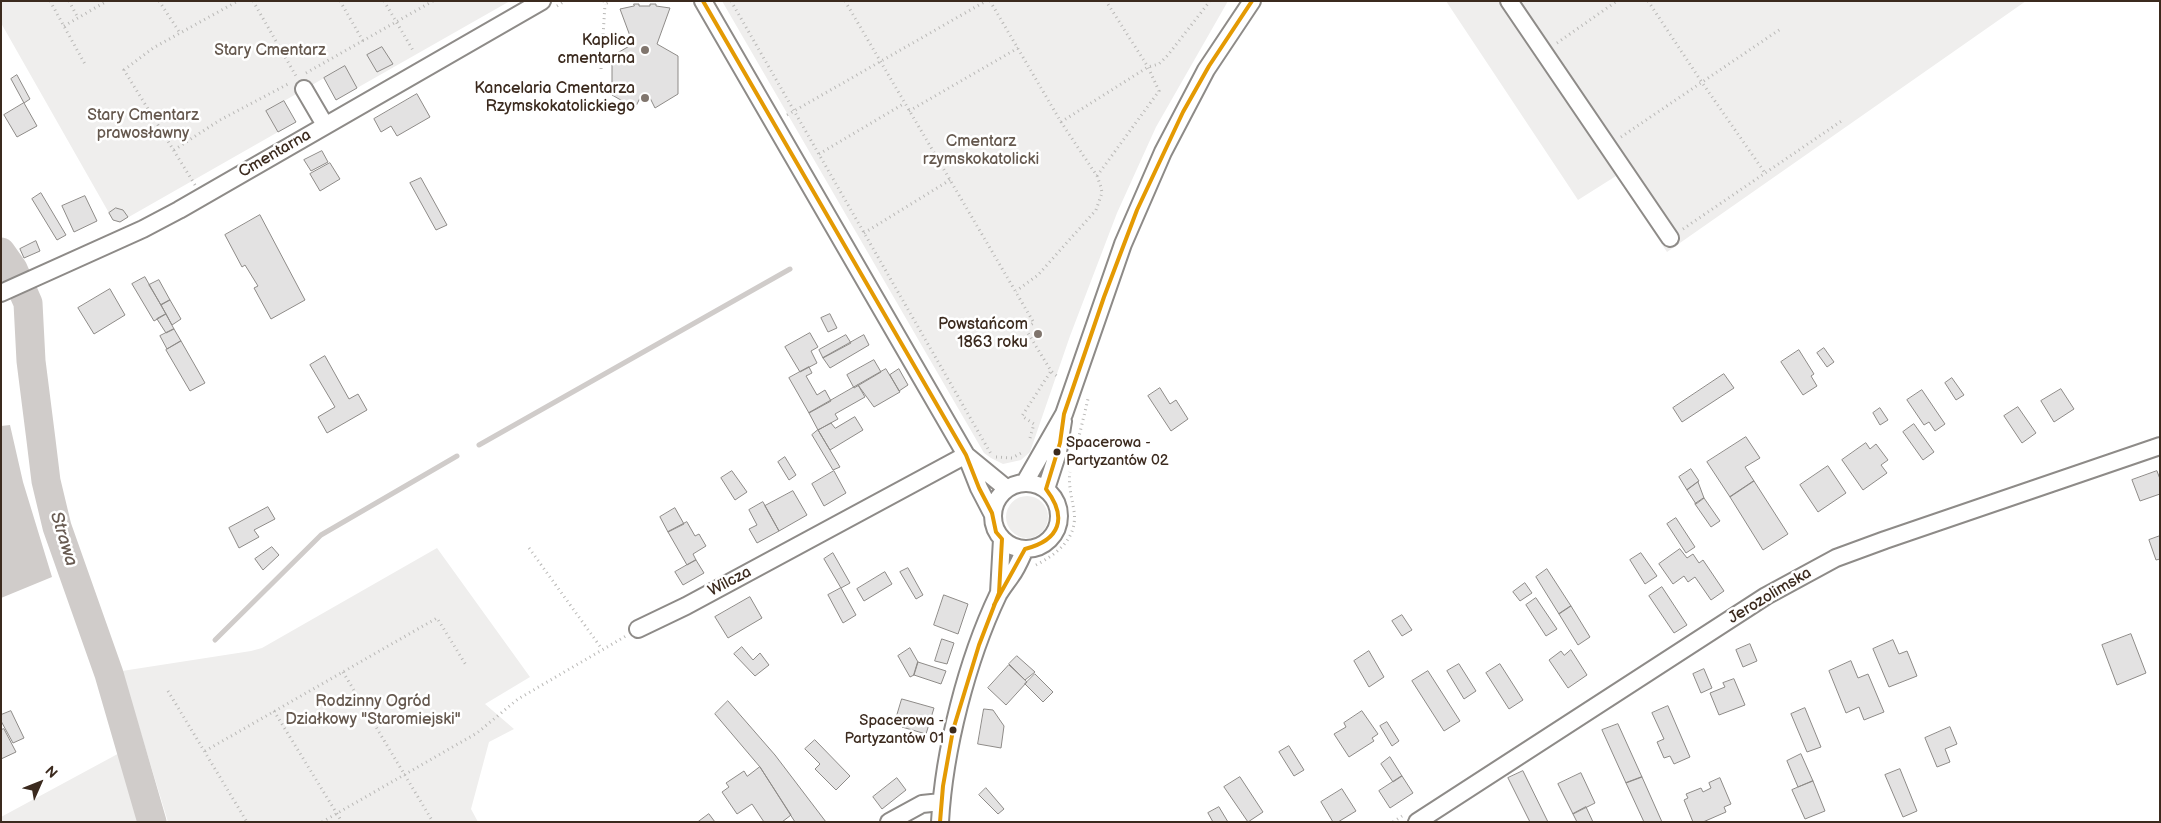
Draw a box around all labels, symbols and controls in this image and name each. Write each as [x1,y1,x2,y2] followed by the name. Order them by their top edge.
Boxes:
[557,31,635,69] place label: Kaplica cmentarna
[214,41,326,61] park label: Stary Cmentarz
[639,44,651,56] marker: Kaplica cmentarna
[474,79,635,117] place label: Kancelaria Cmentarza Rzymskokatolickiego
[639,92,651,104] marker: Kancelaria Cmentarza Rzymskokatolickiego
[87,106,199,144] park label: Stary Cmentarz prawosławny
[235,126,315,182] street label: Cmentarna
[923,132,1039,170] park label: Cmentarz rzymskokatolicki
[938,315,1028,353] place label: Powstańcom 1863 roku
[1032,328,1044,340] marker: Powstańcom 1863 roku
[1066,434,1169,469] place label: Spacerowa - Partyzantów 02
[1052,447,1062,457] marker: Spacerowa - Partyzantów 02
[45,509,81,569] water label: Strawa
[705,563,755,601] street label: Wilcza
[1725,564,1815,628] street label: Jerozolimska
[285,692,461,730] park label: Rodzinny Ogród Działkowy "Staromiejski"
[844,712,944,747] place label: Spacerowa - Partyzantów 01
[948,725,958,735] marker: Spacerowa - Partyzantów 01
[15,758,65,808] north arrow
[41,763,61,782] text: N

